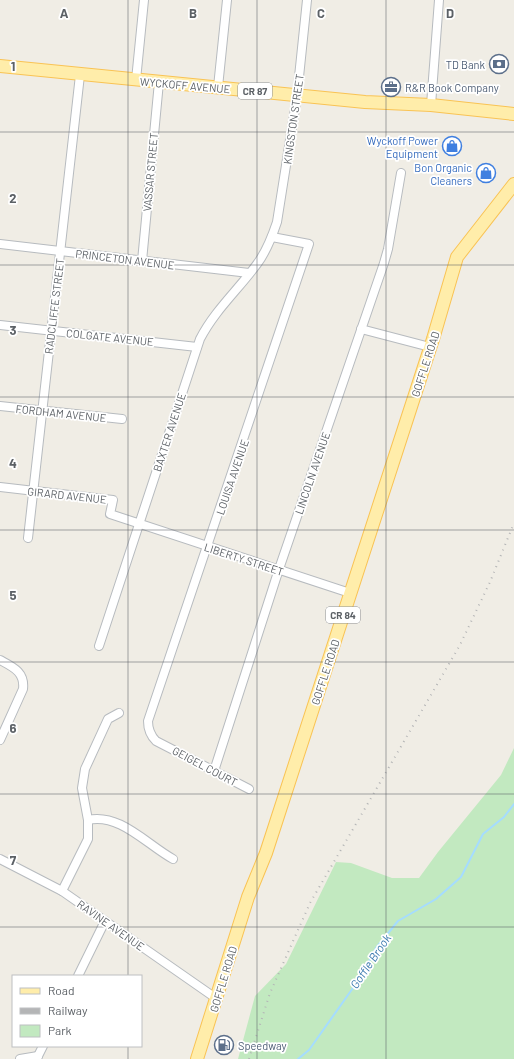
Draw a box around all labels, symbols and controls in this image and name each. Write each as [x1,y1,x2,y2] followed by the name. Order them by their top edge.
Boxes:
[60,5,69,21] text: A
[189,5,197,21] text: B
[317,5,325,21] text: C
[446,5,454,21] text: D
[488,53,510,75] bank icon: TD Bank
[11,58,15,74] text: 1
[446,58,485,71] place label: TD Bank
[280,73,306,165] street label: KINGSTON STREET
[139,75,231,95] street label: WYCKOFF AVENUE
[380,76,402,98] office icon: R&R Book Company
[405,81,499,94] place label: R&R Book Company
[238,83,272,99] road number: CR 87
[140,132,160,212] street label: VASSAR STREET
[367,134,438,160] place label: Wyckoff Power Equipment
[441,135,463,157] shop icon: Wyckoff Power Equipment
[414,161,472,187] place label: Bon Organic Cleaners
[475,162,497,184] shop icon: Bon Organic Cleaners
[9,190,17,206] text: 2
[75,246,175,272] street label: PRINCETON AVENUE
[42,257,66,355] street label: RADCLIFFE STREET
[9,322,17,338] text: 3
[66,326,155,348] street label: COLGATE AVENUE
[408,329,442,398] street label: GOFFLE ROAD
[150,391,188,473] street label: BAXTER AVENUE
[15,402,107,424] street label: FORDHAM AVENUE
[292,430,332,516] street label: LINCOLN AVENUE
[213,437,251,516] street label: LOUISA AVENUE
[9,455,17,471] text: 4
[27,484,108,506] street label: GIRARD AVENUE
[203,540,285,578] street label: LIBERTY STREET
[9,587,17,603] text: 5
[326,607,360,623] road number: CR 84
[308,637,342,706] street label: GOFFLE ROAD
[10,720,17,736] text: 6
[170,743,240,789] street label: GEIGEL COURT
[10,852,17,868] text: 7
[75,897,147,953] street label: RAVINE AVENUE
[347,931,393,991] water label: Goffle Brook
[207,944,239,1014] street label: GOFFLE ROAD
[12,975,142,1047] legend
[48,983,75,997] text: Road
[48,1003,88,1017] text: Railway
[48,1023,72,1037] text: Park
[213,1034,235,1056] fuel station icon: Speedway
[238,1039,287,1052] place label: Speedway

